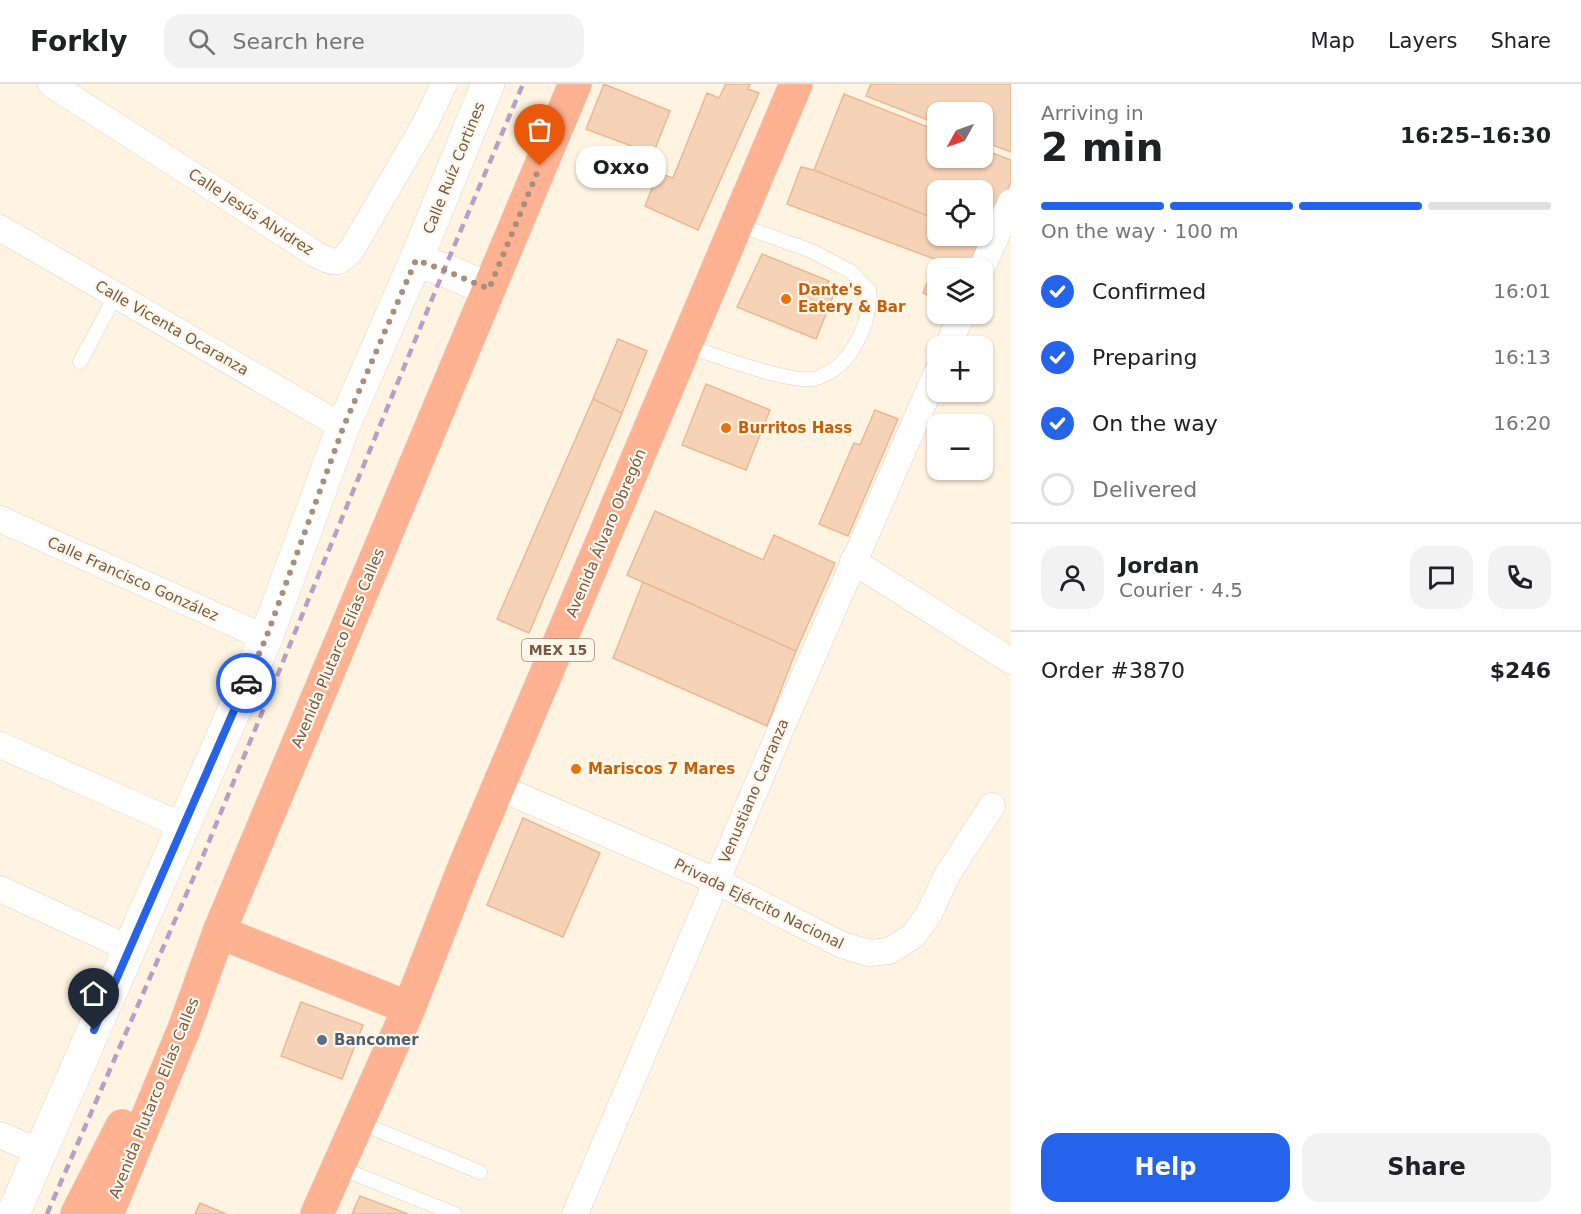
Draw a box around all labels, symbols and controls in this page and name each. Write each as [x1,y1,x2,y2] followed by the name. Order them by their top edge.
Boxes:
[164,14,584,68] search box
[30,25,128,58] text: Forkly
[185,25,218,58] icon: search
[233,29,365,54] text: Search here
[1311,29,1355,53] text: Map
[1388,29,1457,53] text: Layers
[1490,29,1551,53] text: Share
[419,99,489,236] street label: Calle Ruíz Cortines
[1041,101,1144,125] text: Arriving in
[927,102,993,168] north arrow
[927,102,993,480] map controls
[514,104,565,166] pin
[523,113,556,146] icon: bag
[1400,123,1551,148] text: 16:25–16:30
[1041,125,1163,170] text: 2 min
[576,145,666,187] callout: Oxxo
[593,155,649,179] text: Oxxo
[185,165,317,259] street label: Calle Jesús Alvidrez
[927,180,993,246] button: locate
[1041,219,1239,243] text: On the way · 100 m
[927,258,993,324] button: layers
[1041,275,1074,308] icon: check
[92,277,252,379] street label: Calle Vicenta Ocaranza
[1092,279,1206,304] text: Confirmed
[1493,279,1551,303] text: 16:01
[798,281,906,316] place label: Dante's Eatery & Bar
[779,292,793,306] marker: Dante's Eatery & Bar
[927,336,993,402] button: +
[1041,341,1074,374] icon: check
[1092,345,1198,370] text: Preparing
[1493,345,1551,369] text: 16:13
[1041,407,1074,440] icon: check
[1092,411,1218,436] text: On the way
[1493,411,1551,435] text: 16:20
[927,414,993,480] button: −
[738,419,852,437] place label: Burritos Hass
[719,421,733,435] marker: Burritos Hass
[561,446,650,620] street label: Avenida Álvaro Obregón
[1092,477,1197,502] text: Delivered
[45,533,221,625] street label: Calle Francisco González
[288,545,388,751] street label: Avenida Plutarco Elías Calles
[1041,546,1104,609] button: person
[1410,546,1473,609] button: chat
[1488,546,1551,609] button: phone
[1119,553,1199,578] text: Jordan
[1119,578,1243,602] text: Courier · 4.5
[522,639,594,661] road number: MEX 15
[216,653,276,713] courier
[1041,658,1185,683] text: Order #3870
[1490,658,1551,683] text: $246
[230,667,263,700] icon: car
[715,716,793,866] street label: Venustiano Carranza
[588,760,735,778] place label: Mariscos 7 Mares
[569,762,583,776] marker: Mariscos 7 Mares
[671,855,847,953] street label: Privada Ejército Nacional
[68,968,119,1030] pin
[77,977,110,1010] icon: home
[105,995,203,1201] street label: Avenida Plutarco Elías Calles
[334,1031,419,1049] place label: Bancomer
[315,1033,329,1047] marker: Bancomer
[1041,1133,1290,1202] button: Help
[1302,1133,1551,1202] button: Share

